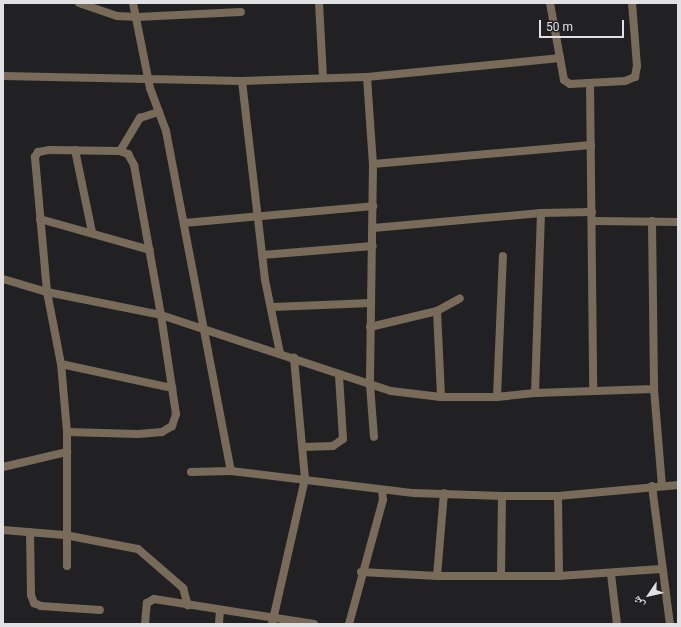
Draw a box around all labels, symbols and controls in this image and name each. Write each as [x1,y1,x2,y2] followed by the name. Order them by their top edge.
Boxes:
[541,12,626,38] scale bar
[546,20,573,34] text: 50 m
[629,575,669,615] north arrow
[630,594,647,610] text: ش

